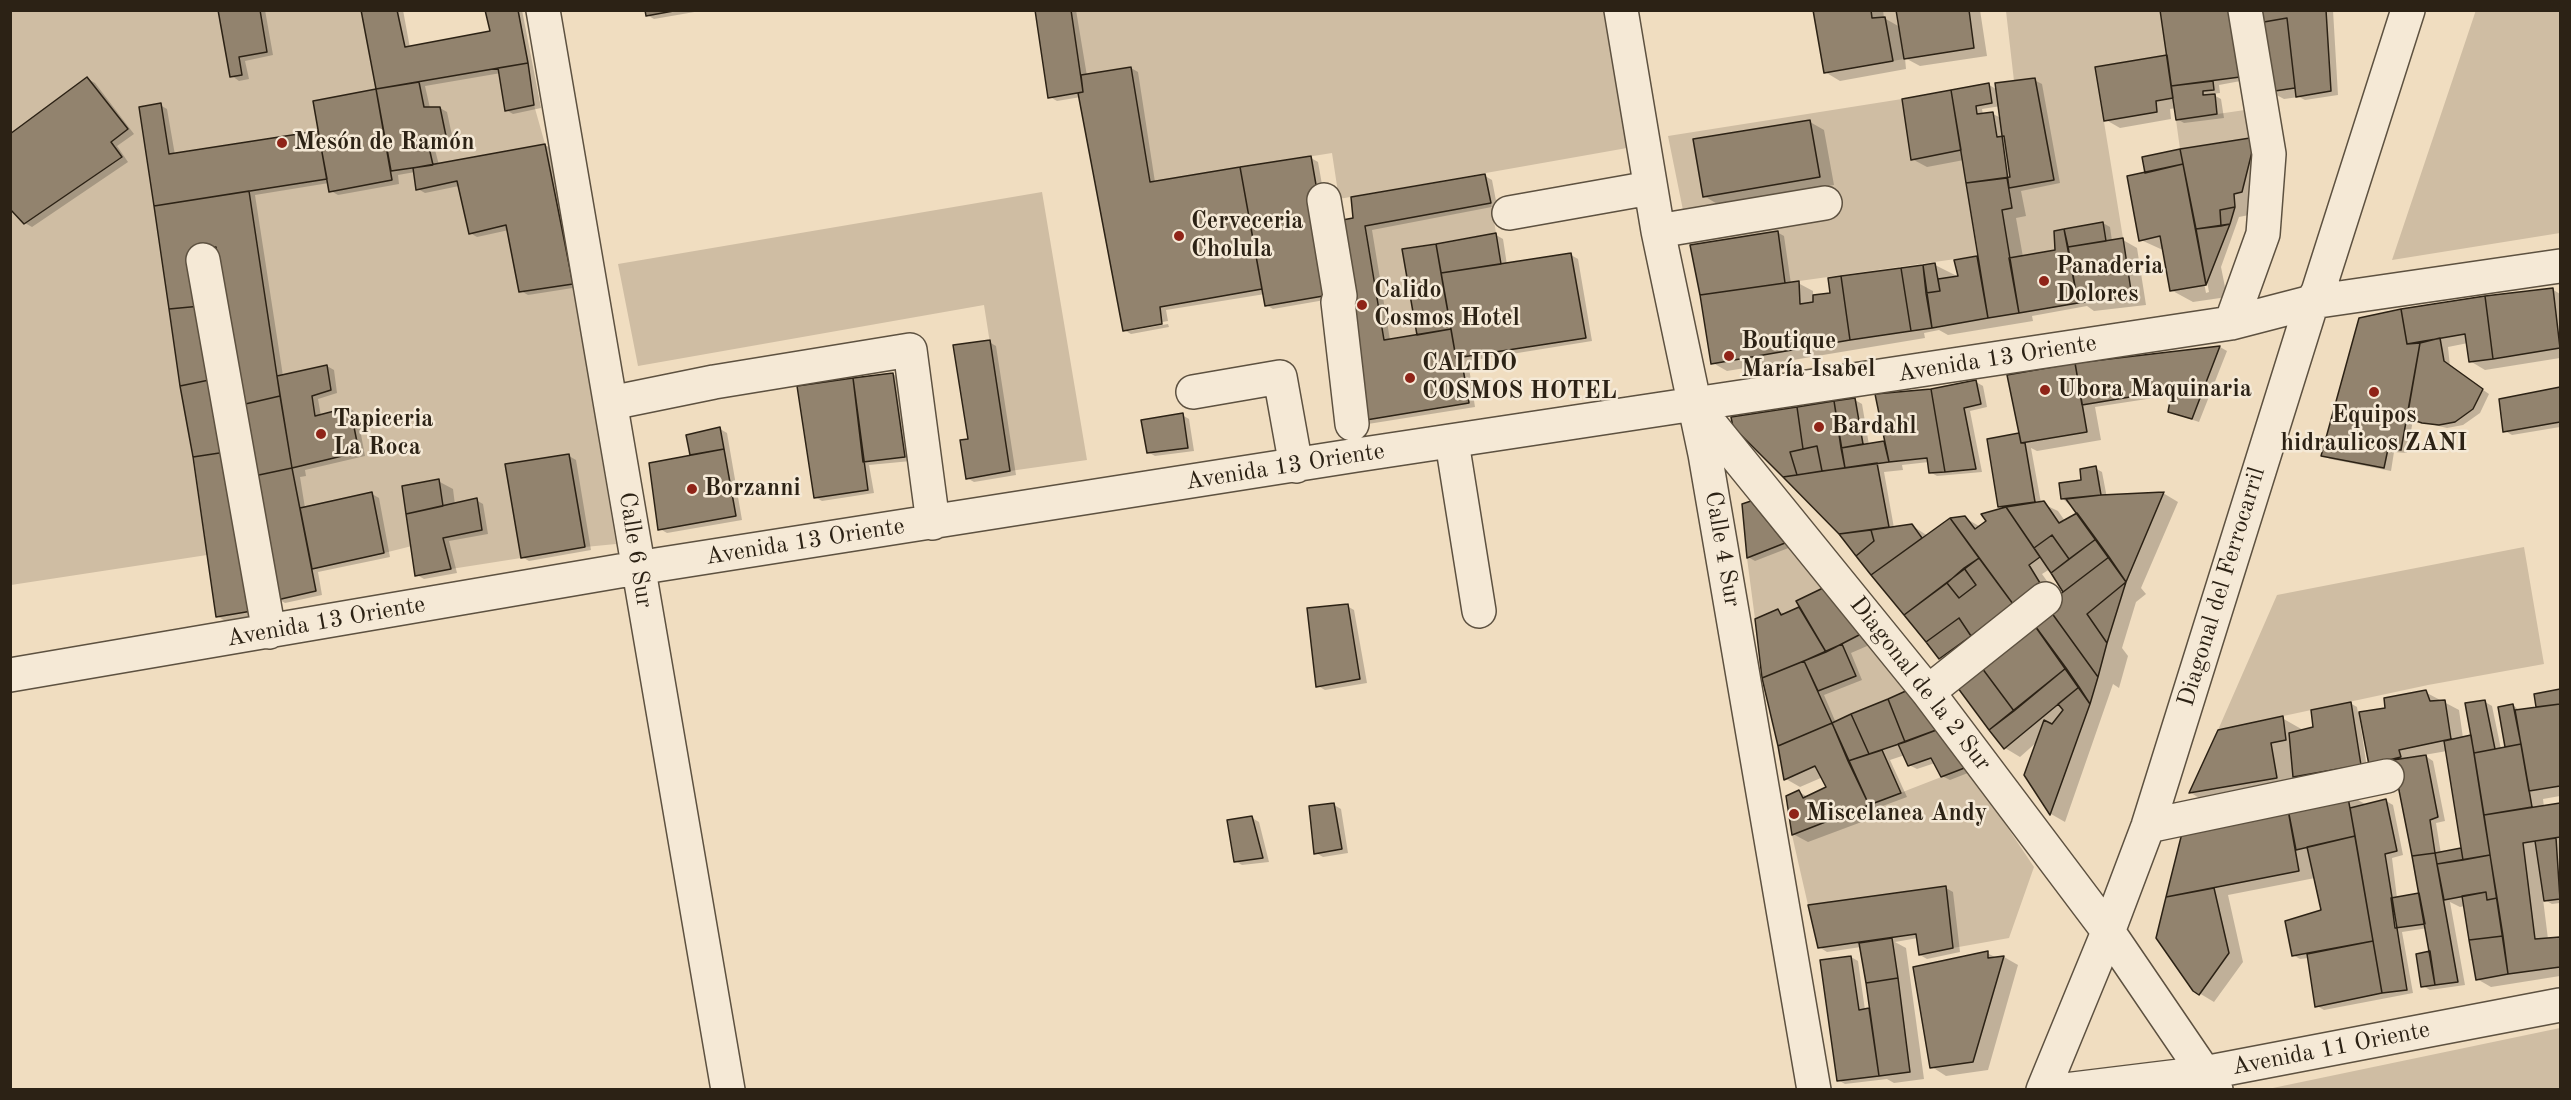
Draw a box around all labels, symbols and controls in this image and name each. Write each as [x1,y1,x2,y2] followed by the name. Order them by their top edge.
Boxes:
[294,129,474,157] place label: Mesón de Ramón
[275,136,289,150] marker: Mesón de Ramón
[1191,208,1304,264] place label: Cerveceria Cholula
[1172,229,1186,243] marker: Cerveceria Cholula
[2056,253,2163,309] place label: Panaderia Dolores
[2037,274,2051,288] marker: Panaderia Dolores
[1374,277,1520,333] place label: Calido Cosmos Hotel
[1355,298,1369,312] marker: Calido Cosmos Hotel
[1741,328,1875,384] place label: Boutique María Isabel
[1895,329,2099,389] street label: Avenida 13 Oriente
[1722,349,1736,363] marker: Boutique María Isabel
[1422,350,1617,406] place label: CALIDO COSMOS HOTEL
[1403,371,1417,385] marker: CALIDO COSMOS HOTEL
[2057,376,2252,404] place label: Ubora Maquinaria
[2038,383,2052,397] marker: Ubora Maquinaria
[2367,385,2381,399] marker: Equipos hidraulicos ZANI
[2281,402,2467,458] place label: Equipos hidraulicos ZANI
[333,406,434,462] place label: Tapiceria La Roca
[1831,413,1917,441] place label: Bardahl
[1812,420,1826,434] marker: Bardahl
[314,427,328,441] marker: Tapiceria La Roca
[1183,437,1387,497] street label: Avenida 13 Oriente
[2172,464,2272,710] street label: Diagonal del Ferrocarril
[704,475,801,503] place label: Borzanni
[685,482,699,496] marker: Borzanni
[1698,489,1746,609] street label: Calle 4 Sur
[612,490,658,610] street label: Calle 6 Sur
[703,512,907,572] street label: Avenida 13 Oriente
[224,590,428,654] street label: Avenida 13 Oriente
[1843,591,1997,777] street label: Diagonal de la 2 Sur
[1806,800,1987,828] place label: Miscelanea Andy
[1787,807,1801,821] marker: Miscelanea Andy
[2230,1016,2432,1082] street label: Avenida 11 Oriente

